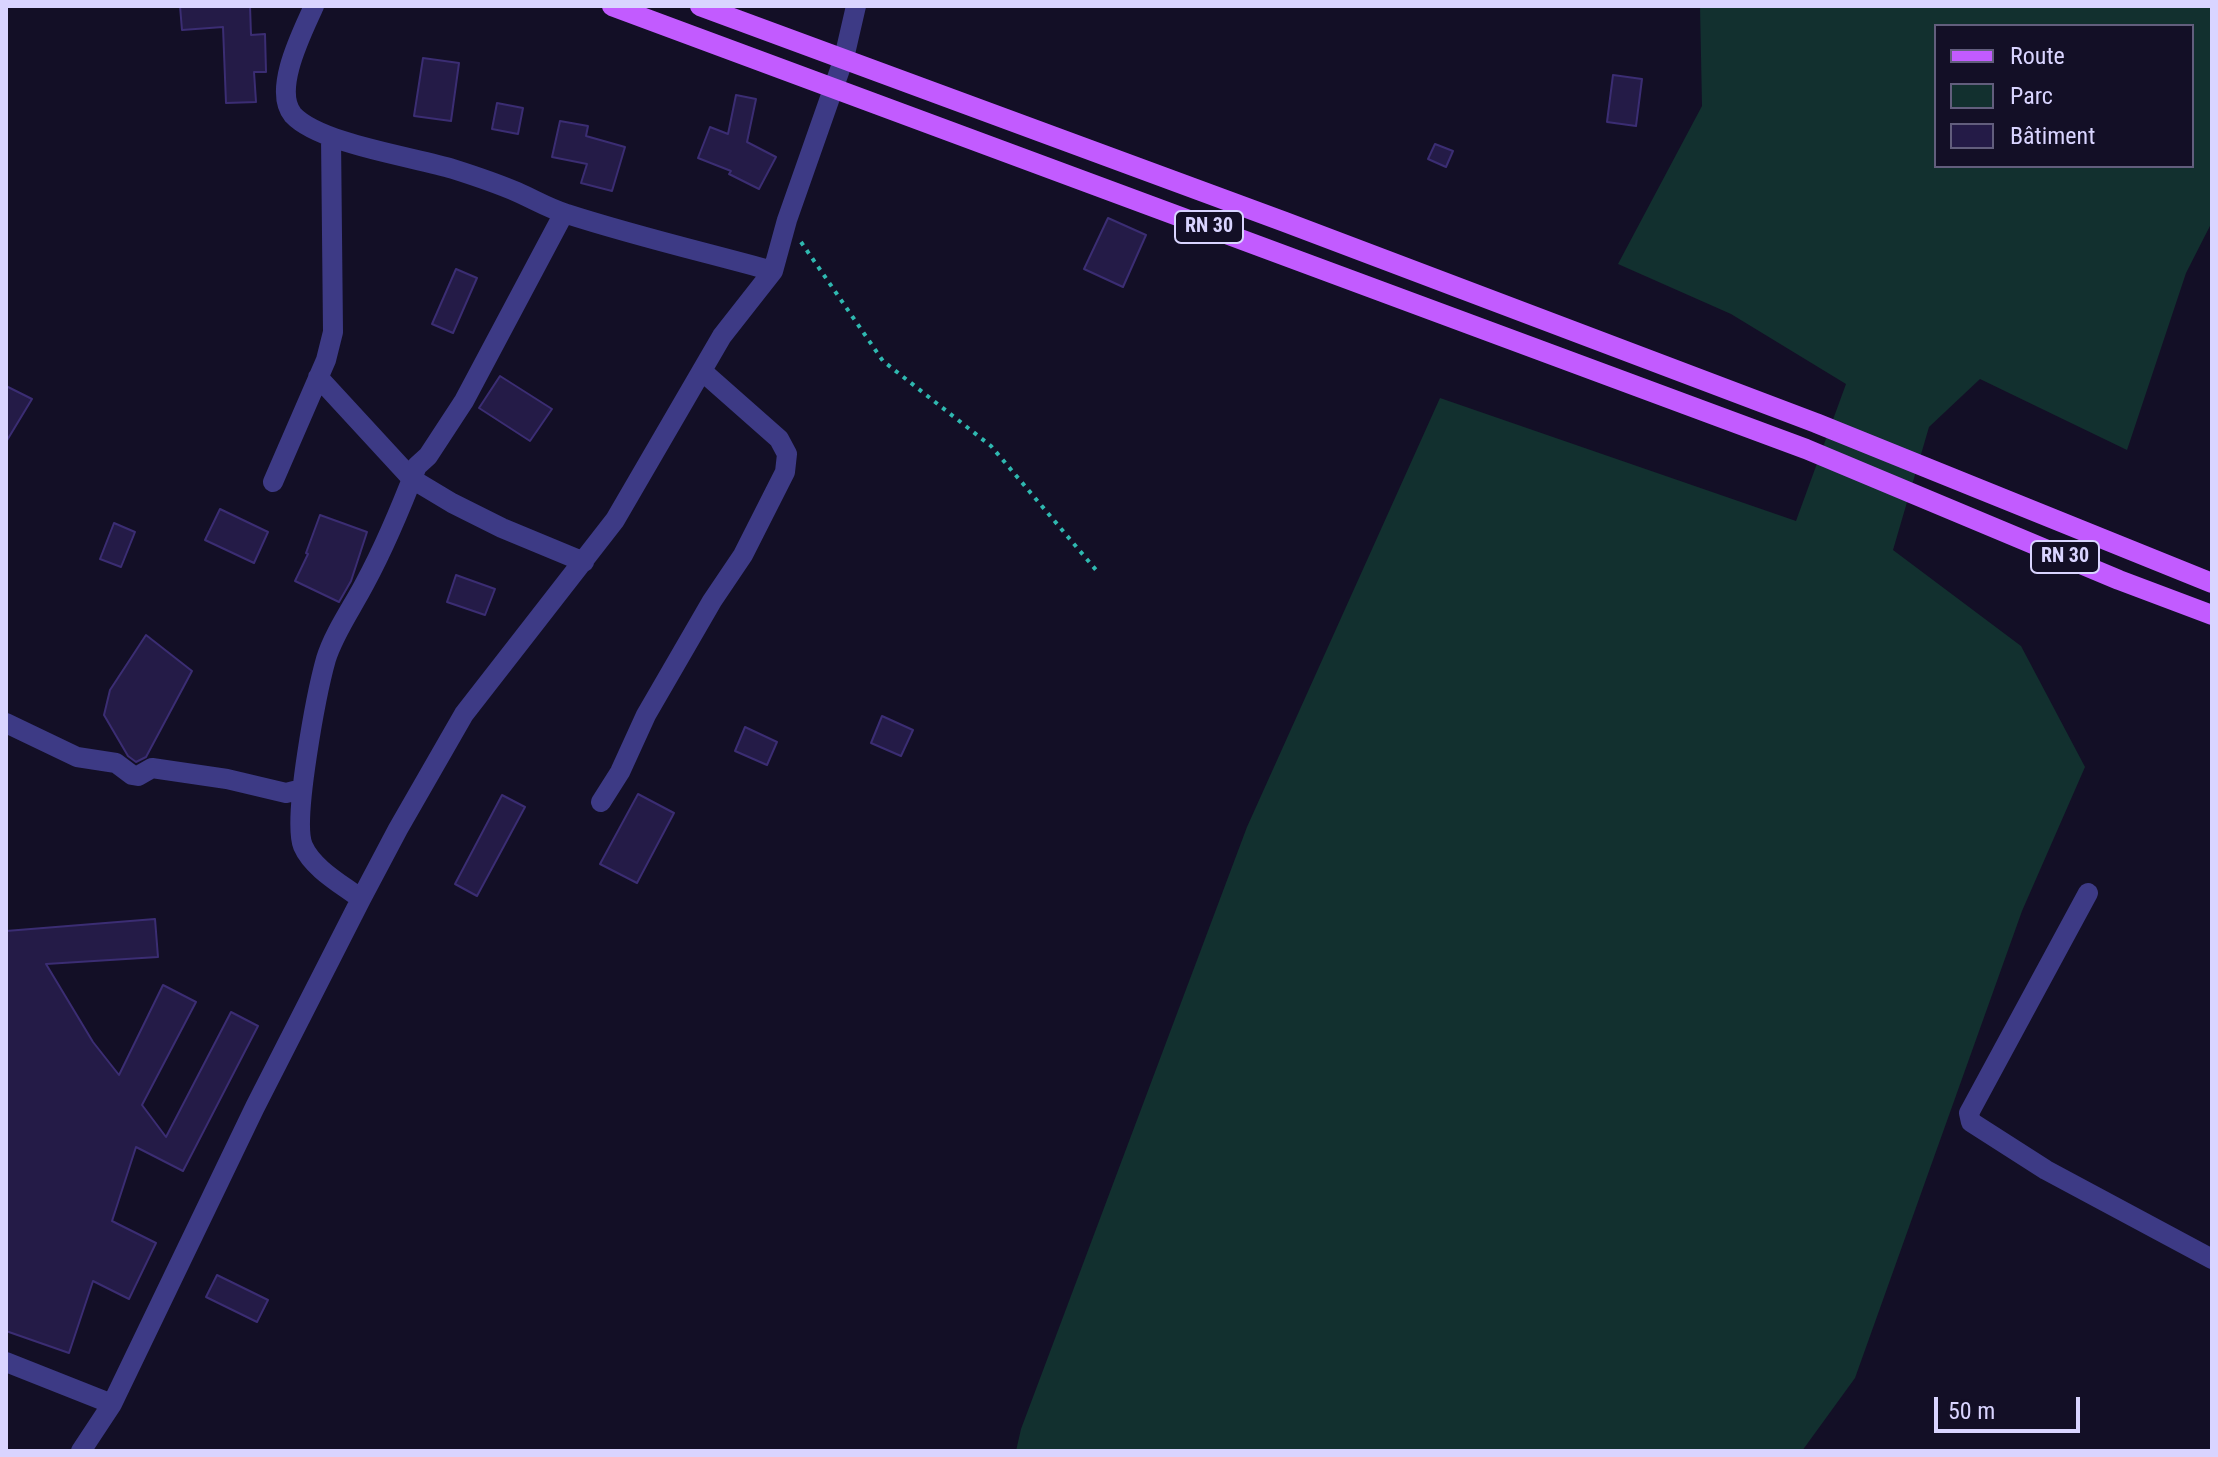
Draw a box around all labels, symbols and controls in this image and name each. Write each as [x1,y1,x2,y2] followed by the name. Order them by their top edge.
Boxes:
[1934,24,2194,168] legend
[2010,42,2065,70] text: Route
[2010,82,2053,110] text: Parc
[2010,122,2095,150] text: Bâtiment
[1175,211,1243,243] road number: RN 30
[2031,541,2099,573] road number: RN 30
[1938,1381,2084,1431] scale bar
[1948,1397,1995,1425] text: 50 m

